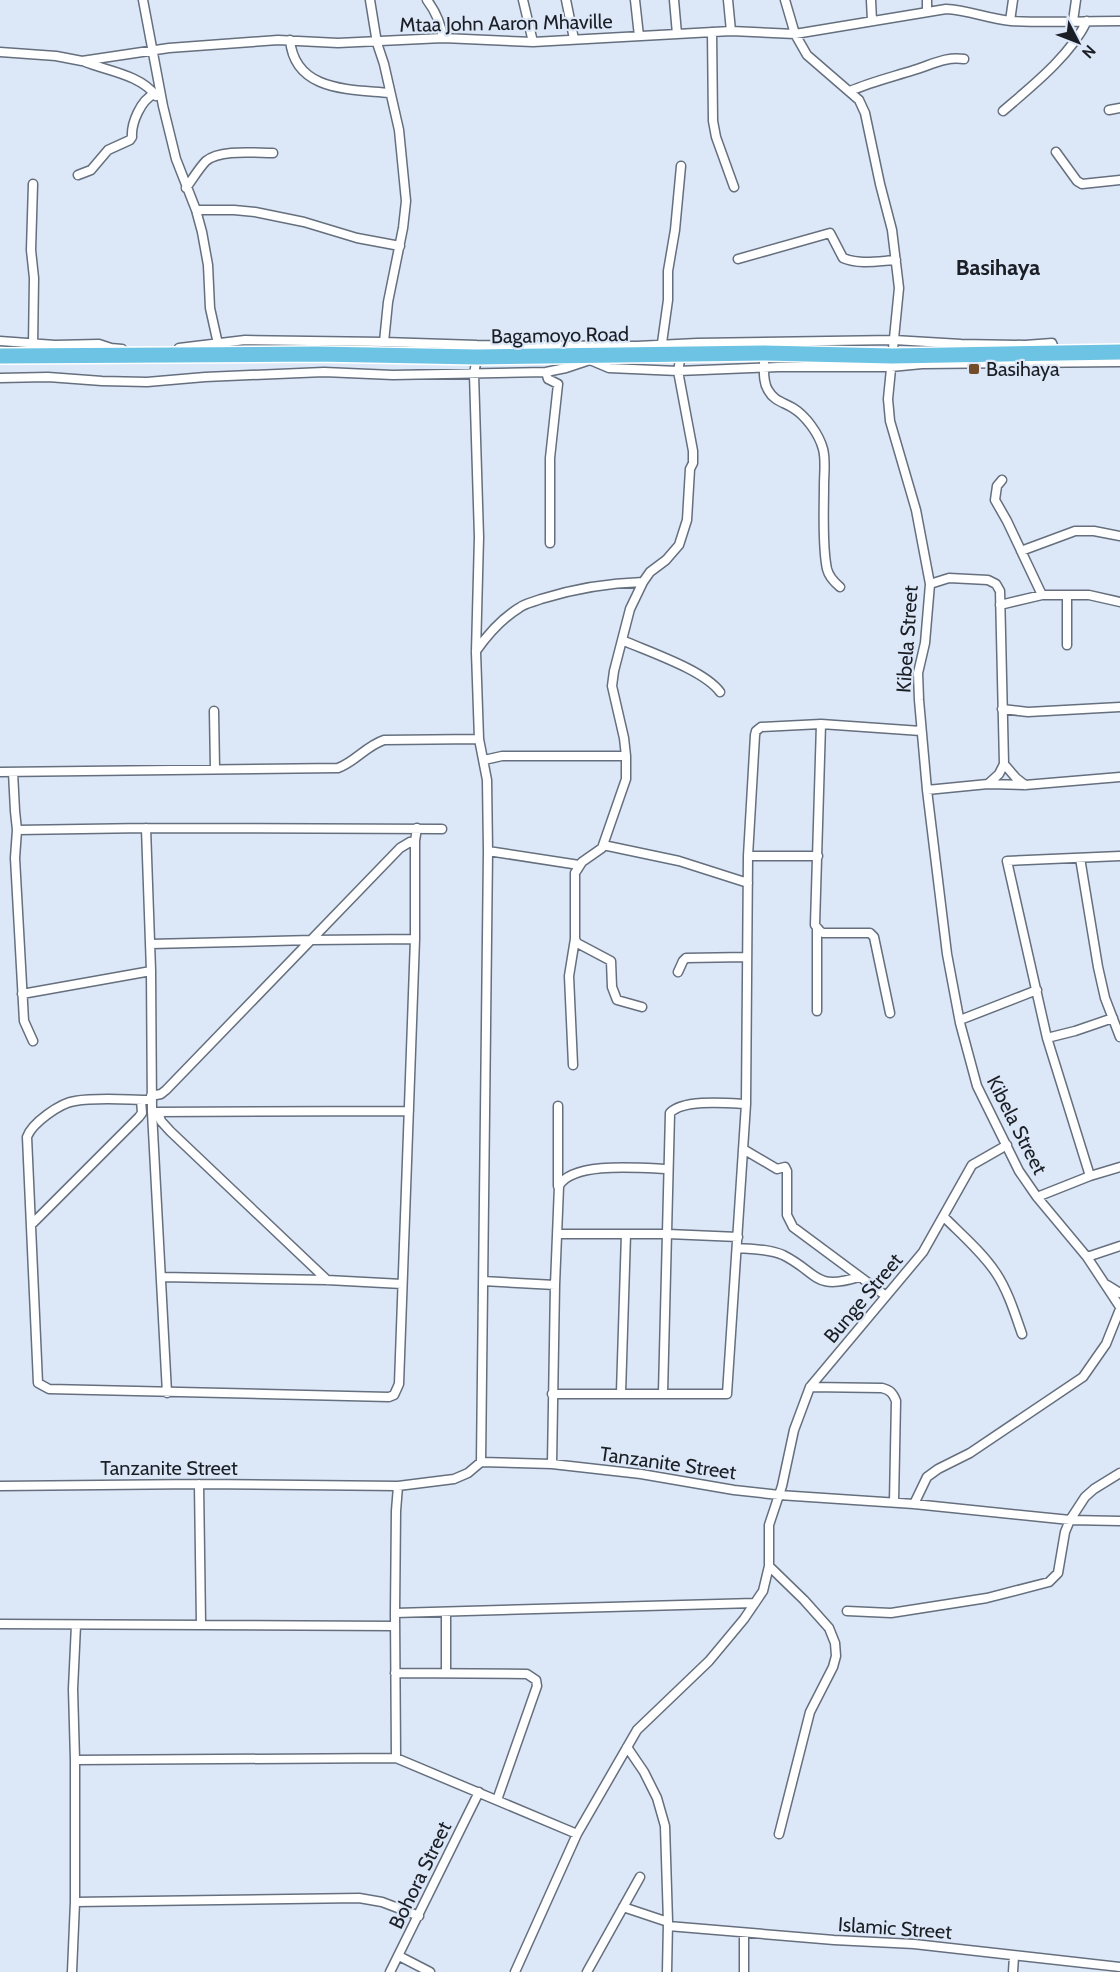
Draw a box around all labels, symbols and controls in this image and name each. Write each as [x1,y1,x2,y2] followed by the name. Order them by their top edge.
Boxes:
[399,9,613,37] street label: Mtaa John Aaron Mhaville
[1048,12,1108,72] north arrow
[1078,41,1100,62] text: N
[956,254,1040,281] district label: Basihaya
[491,322,629,348] street label: Bagamoyo Road
[986,357,1060,381] place label: Basihaya
[967,362,981,376] marker: Basihaya
[891,584,923,694] street label: Kibela Street
[982,1072,1052,1179] street label: Kibela Street
[819,1248,908,1348] street label: Bunge Street
[598,1442,738,1484] street label: Tanzanite Street
[100,1456,238,1480] street label: Tanzanite Street
[384,1817,456,1933] street label: Bohora Street
[837,1912,953,1944] street label: Islamic Street

